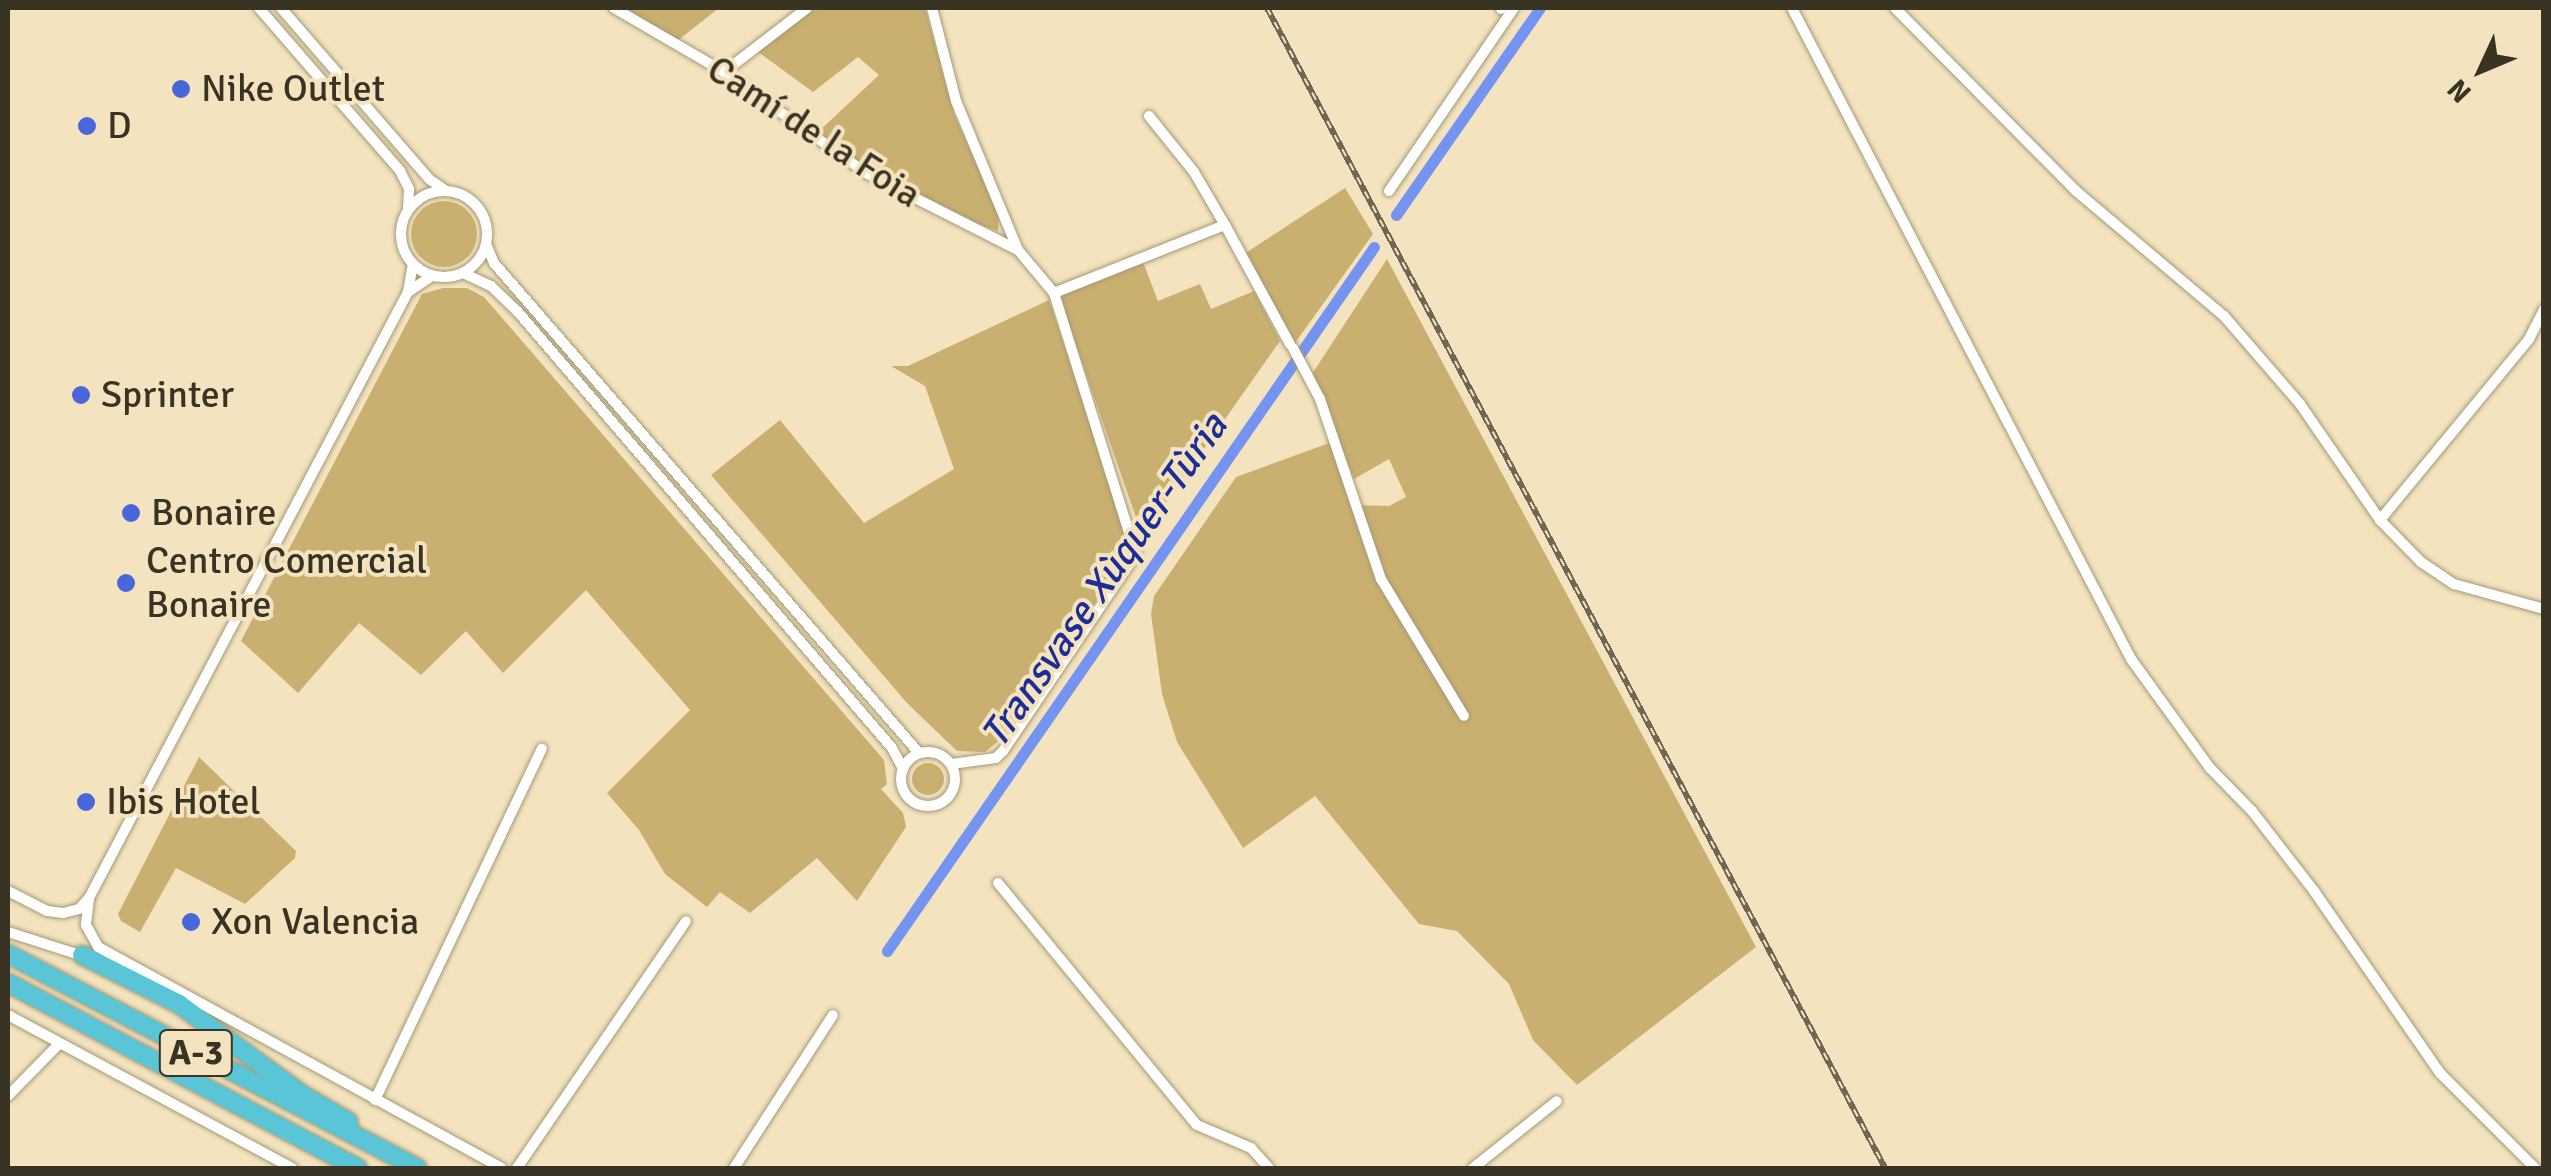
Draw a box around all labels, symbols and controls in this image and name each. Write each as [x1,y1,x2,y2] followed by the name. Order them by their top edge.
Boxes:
[2431,20,2531,120] north arrow
[699,46,929,218] street label: Camí de la Foia
[201,66,385,112] place label: Nike Outlet
[2440,72,2478,110] text: N
[170,78,192,100] marker: Nike Outlet
[107,103,132,149] place label: D
[76,115,98,137] marker: D
[101,372,234,418] place label: Sprinter
[70,384,92,406] marker: Sprinter
[971,404,1237,756] water label: Transvase Xùquer-Tùria
[151,490,276,536] place label: Bonaire
[120,502,142,524] marker: Bonaire
[146,538,427,628] place label: Centro Comercial Bonaire
[115,572,137,594] marker: Centro Comercial Bonaire
[106,779,261,825] place label: Ibis Hotel
[75,791,97,813] marker: Ibis Hotel
[211,899,419,945] place label: Xon Valencia
[180,911,202,933] marker: Xon Valencia
[158,1023,234,1083] road number: A-3

